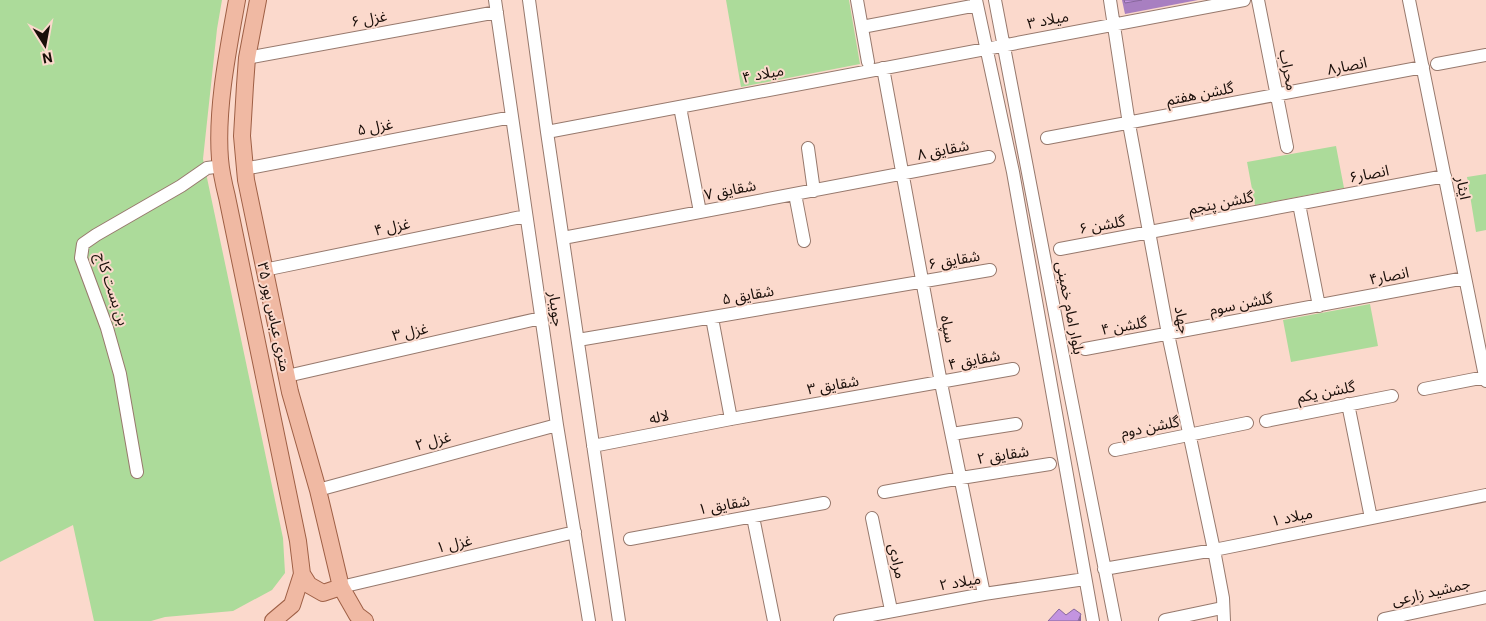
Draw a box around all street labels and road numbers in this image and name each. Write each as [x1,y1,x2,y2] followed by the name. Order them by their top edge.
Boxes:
[350,7,389,31] street label: غزل ۶
[1026,7,1070,33] street label: میلاد ۳
[1275,48,1301,92] street label: محراب
[1325,53,1369,79] street label: انصار۸
[741,61,785,87] street label: میلاد ۴
[1165,79,1236,111] street label: گلشن هفتم
[355,115,395,139] street label: غزل ۵
[916,136,971,165] street label: شقایق ۸
[1347,161,1391,187] street label: انصار۶
[1452,174,1474,201] street label: ایثار
[703,176,758,205] street label: شقایق ۷
[1187,188,1256,220] street label: گلشن پنجم
[1077,212,1127,238] street label: گلشن ۶
[372,214,412,240] street label: غزل ۴
[927,247,982,274] street label: شقایق ۶
[89,250,132,329] street label: بن بست کاج
[1050,260,1088,356] street label: بلوار امام خمینی
[253,261,294,374] street label: ۳۵ متری عباس پور
[1367,263,1411,289] street label: انصار۴
[721,282,776,309] street label: شقایق ۵
[544,289,567,328] street label: جویبار
[1208,289,1275,321] street label: گلشن سوم
[1170,305,1194,336] street label: جهاد
[1099,313,1149,339] street label: گلشن ۴
[936,314,959,345] street label: سپاه
[390,319,430,345] street label: غزل ۳
[947,346,1002,375] street label: شقایق ۴
[806,372,861,399] street label: شقایق ۳
[1296,377,1358,408] street label: گلشن یکم
[648,406,670,428] street label: لاله
[1119,412,1182,443] street label: گلشن دوم
[413,428,453,454] street label: غزل ۲
[976,442,1031,469] street label: شقایق ۲
[697,492,752,519] street label: شقایق ۱
[1270,504,1314,530] street label: میلاد ۱
[434,531,474,557] street label: غزل ۱
[884,542,910,580] street label: مرادی
[938,569,982,595] street label: میلاد ۲
[1390,574,1472,610] street label: جمشید زارعی

